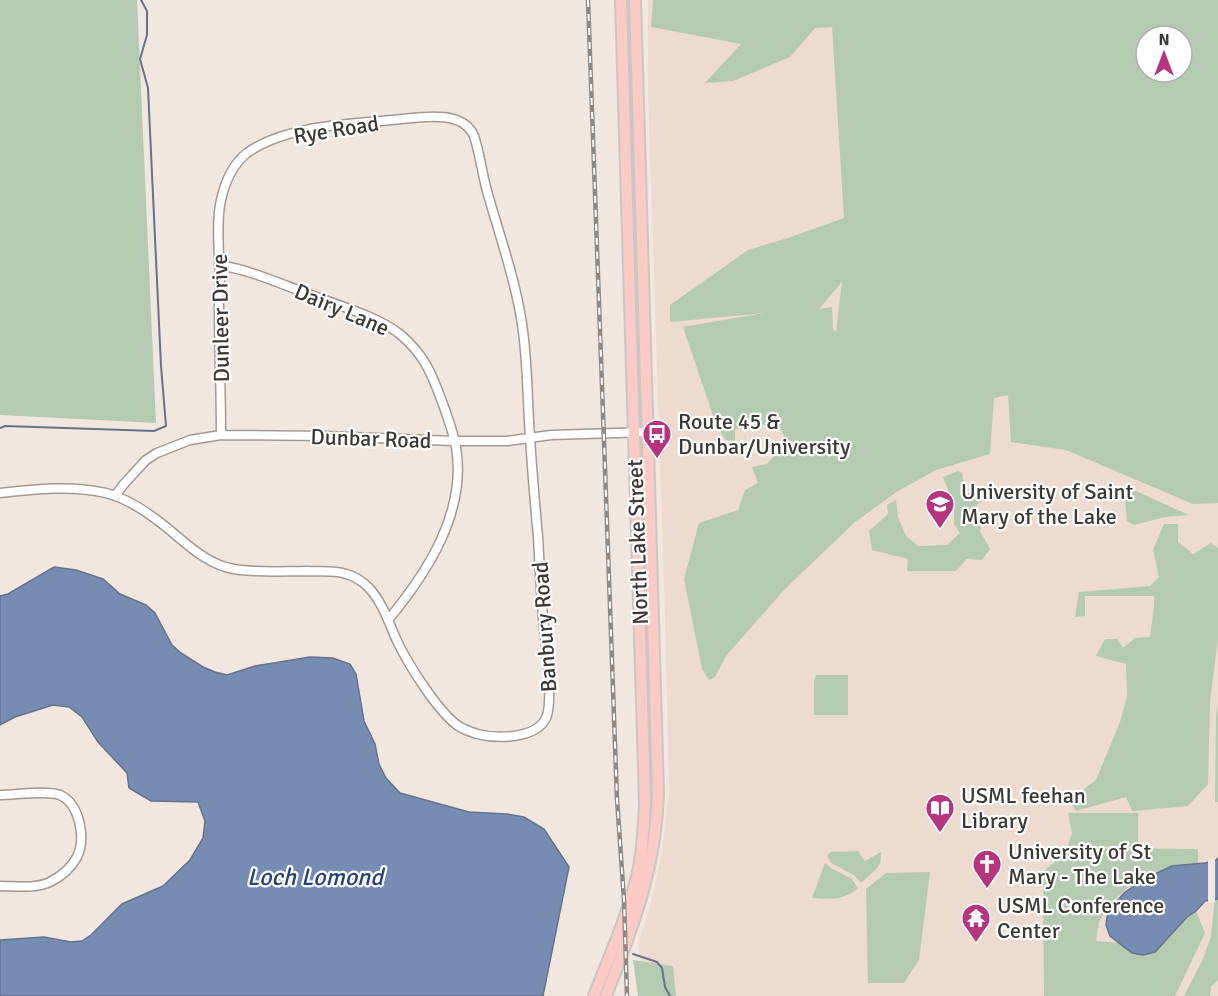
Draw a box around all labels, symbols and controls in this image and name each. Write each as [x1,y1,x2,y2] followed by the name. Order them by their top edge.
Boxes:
[1134,24,1194,84] north arrow
[1158,30,1170,50] text: N
[291,109,381,150] street label: Rye Road
[206,253,235,383] street label: Dunleer Drive
[290,277,393,342] street label: Dairy Lane
[678,408,851,460] place label: Route 45 & Dunbar/University
[641,418,673,460] bus stop icon: Route 45 & Dunbar/University
[310,423,432,454] street label: Dunbar Road
[621,458,654,625] street label: North Lake Street
[961,478,1134,530] place label: University of Saint Mary of the Lake
[924,488,956,530] school or university icon: University of Saint Mary of the Lake
[526,561,563,693] street label: Banbury Road
[961,782,1086,834] place label: USML feehan Library
[924,792,956,834] library icon: USML feehan Library
[1008,838,1156,890] place label: University of St Mary - The Lake
[971,848,1003,890] church icon: University of St Mary - The Lake
[247,862,386,892] water label: Loch Lomond
[997,892,1164,944] place label: USML Conference Center
[960,902,992,944] temple icon: USML Conference Center

